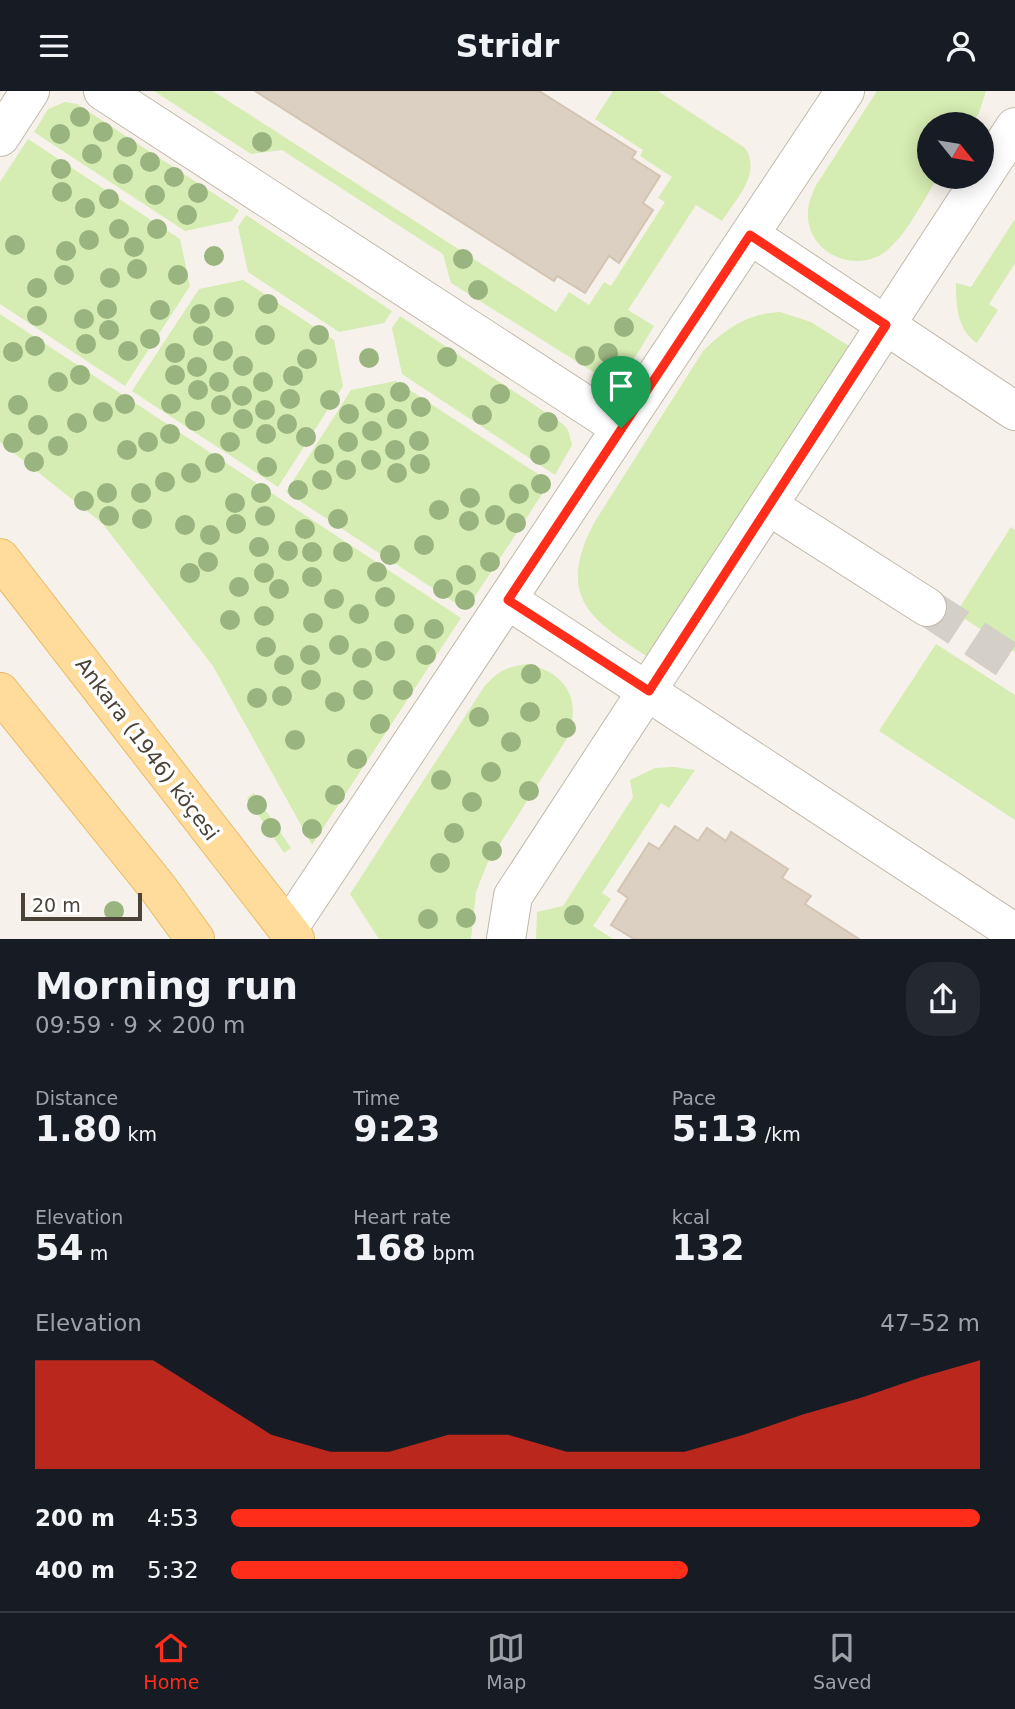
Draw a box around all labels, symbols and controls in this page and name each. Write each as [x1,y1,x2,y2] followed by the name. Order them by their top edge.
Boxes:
[35,27,73,65] icon: menu
[456,27,559,65] text: Stridr
[942,27,980,65] icon: person
[917,112,994,189] north arrow
[917,112,994,189] map controls
[591,356,651,428] pin
[602,367,640,405] icon: arrive
[70,653,224,845] street label: Ankara (1946) köçesi
[21,890,142,922] scale bar
[32,894,81,916] text: 20 m
[906,962,980,1036] button: share
[35,964,298,1008] text: Morning run
[35,1012,245,1038] text: 09:59 · 9 × 200 m
[35,1087,118,1109] text: Distance
[353,1087,400,1109] text: Time
[672,1087,716,1109] text: Pace
[35,1109,121,1149] text: 1.80
[353,1109,440,1149] text: 9:23
[672,1109,759,1149] text: 5:13
[121,1123,157,1145] text: km
[759,1123,801,1145] text: /km
[35,1206,123,1228] text: Elevation
[353,1206,451,1228] text: Heart rate
[672,1206,710,1228] text: kcal
[35,1228,84,1268] text: 54
[353,1228,426,1268] text: 168
[672,1228,745,1268] text: 132
[84,1242,108,1264] text: m
[426,1242,475,1264] text: bpm
[35,1310,142,1336] text: Elevation
[880,1310,980,1336] text: 47–52 m
[35,1505,115,1531] text: 200 m
[147,1505,199,1531] text: 4:53
[35,1557,115,1583] text: 400 m
[147,1557,199,1583] text: 5:32
[143,1629,199,1693] tab: Home
[486,1629,526,1693] tab: Map
[813,1629,872,1693] tab: Saved

